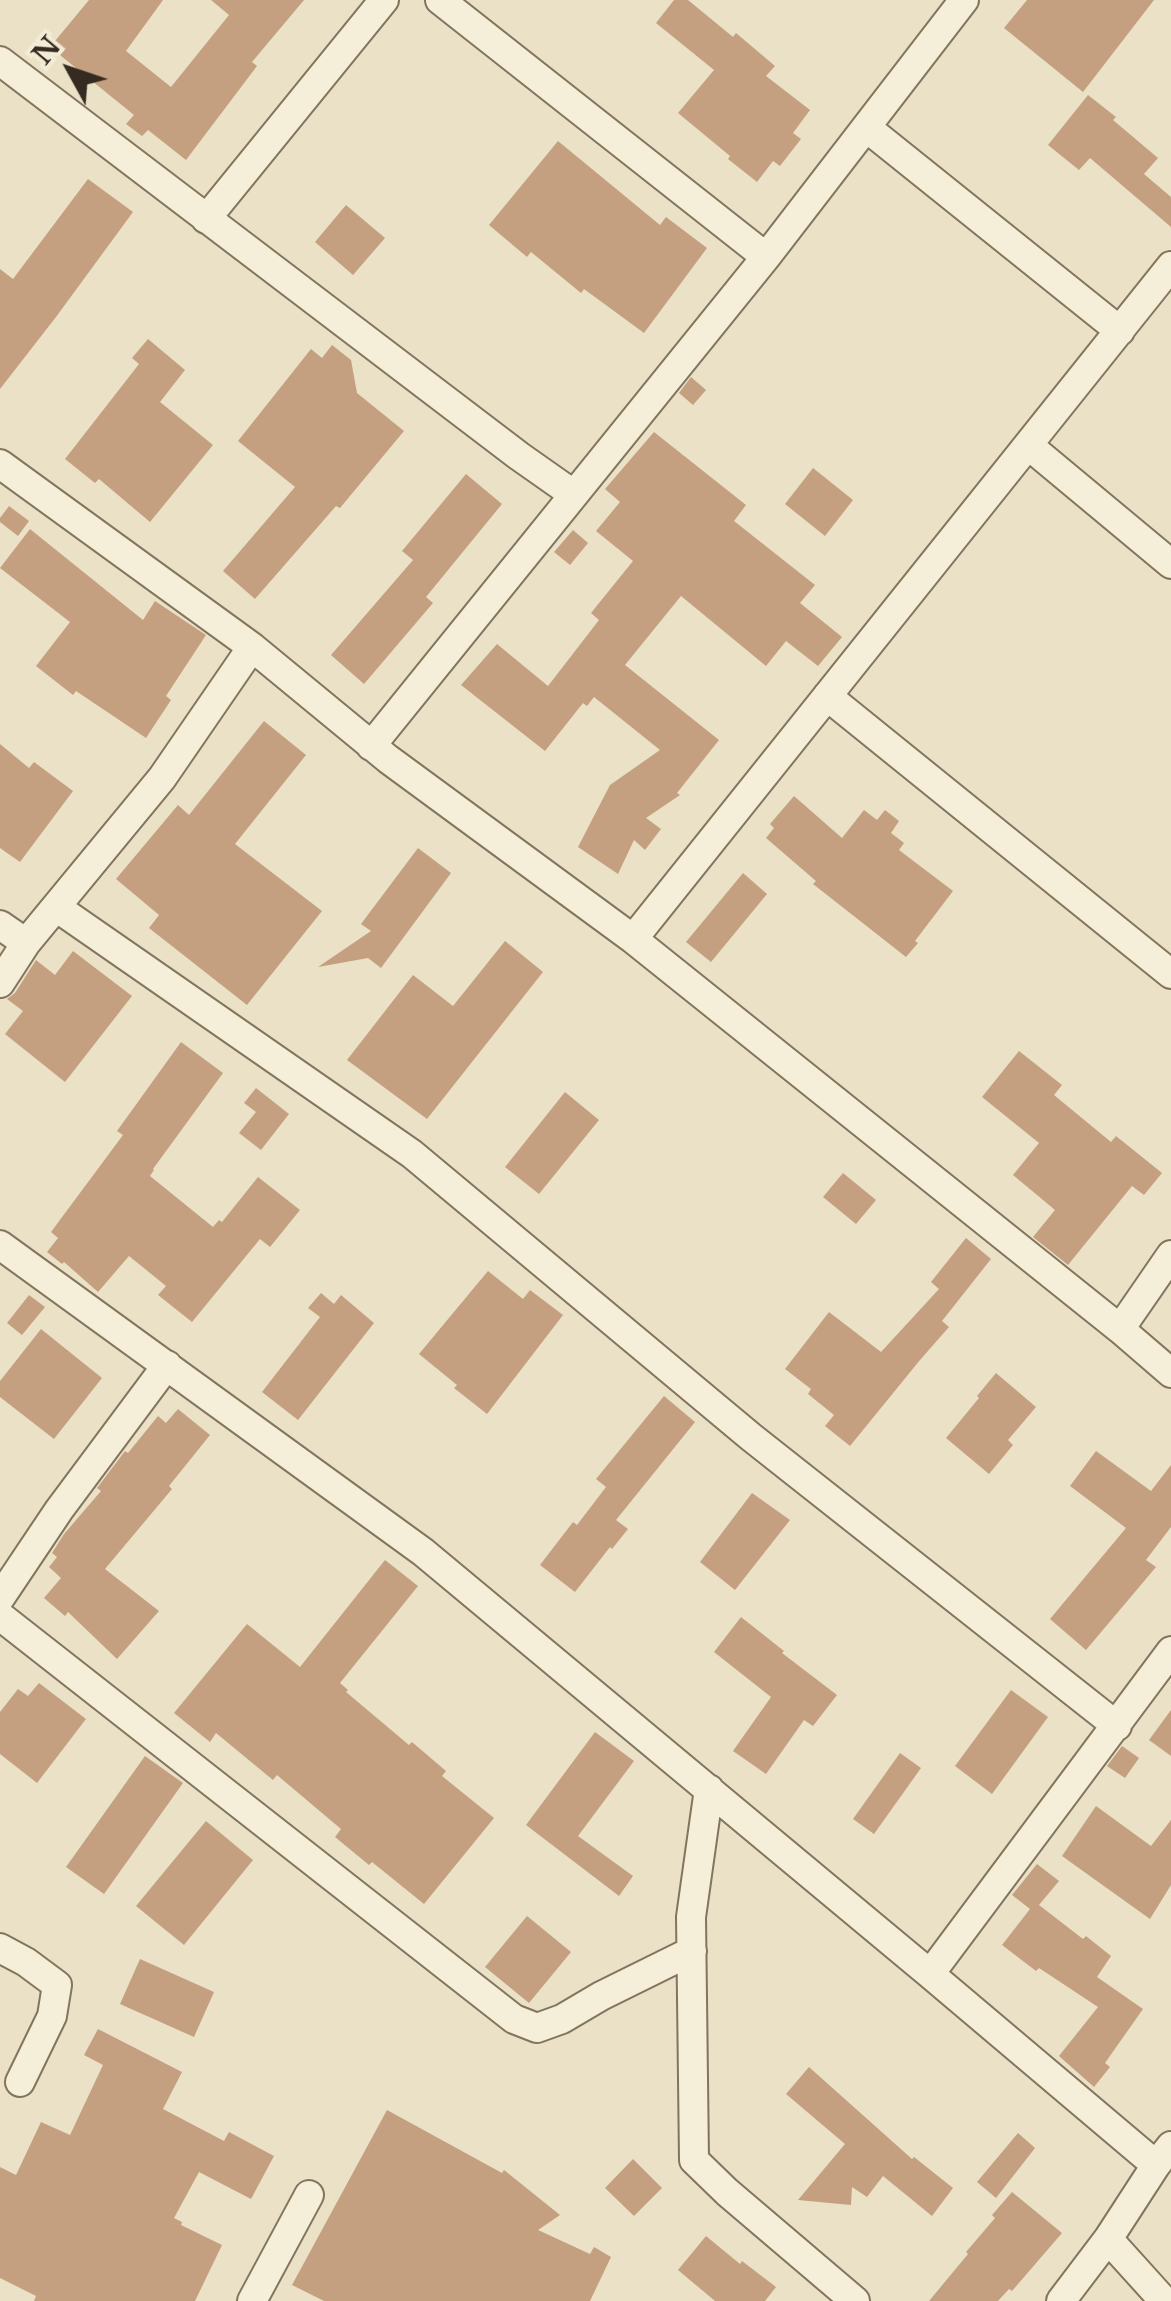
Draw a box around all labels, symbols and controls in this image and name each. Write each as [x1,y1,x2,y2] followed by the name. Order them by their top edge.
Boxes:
[20,20,120,120] north arrow
[25,29,68,72] text: N

